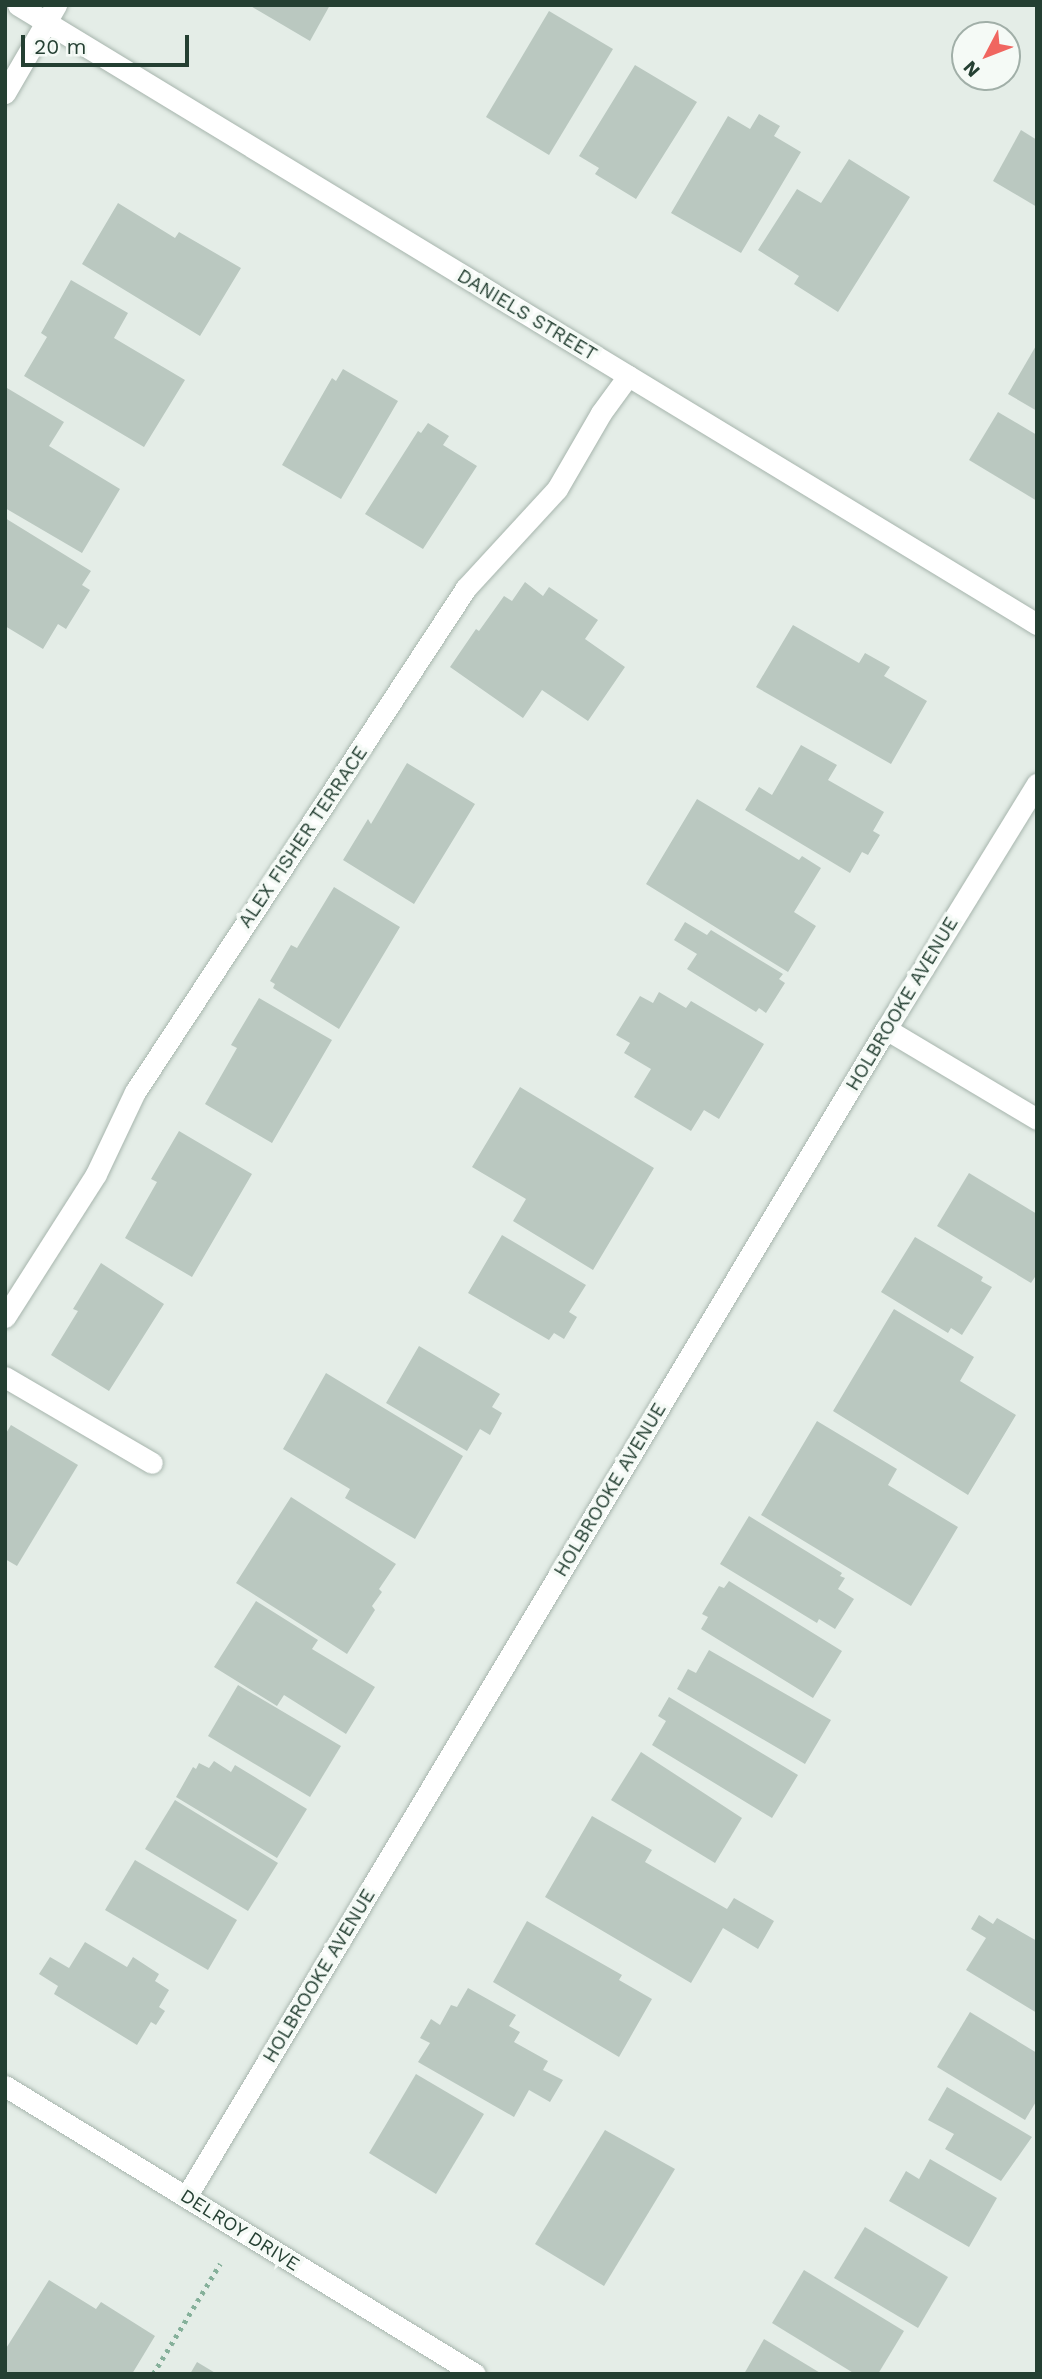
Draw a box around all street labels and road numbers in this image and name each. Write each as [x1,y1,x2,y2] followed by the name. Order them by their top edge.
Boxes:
[453,264,601,366] street label: DANIELS STREET
[234,742,372,932] street label: ALEX FISHER TERRACE
[841,913,963,1095] street label: HOLBROOKE AVENUE
[549,1399,671,1581] street label: HOLBROOKE AVENUE
[258,1885,380,2067] street label: HOLBROOKE AVENUE
[176,2184,304,2276] street label: DELROY DRIVE

